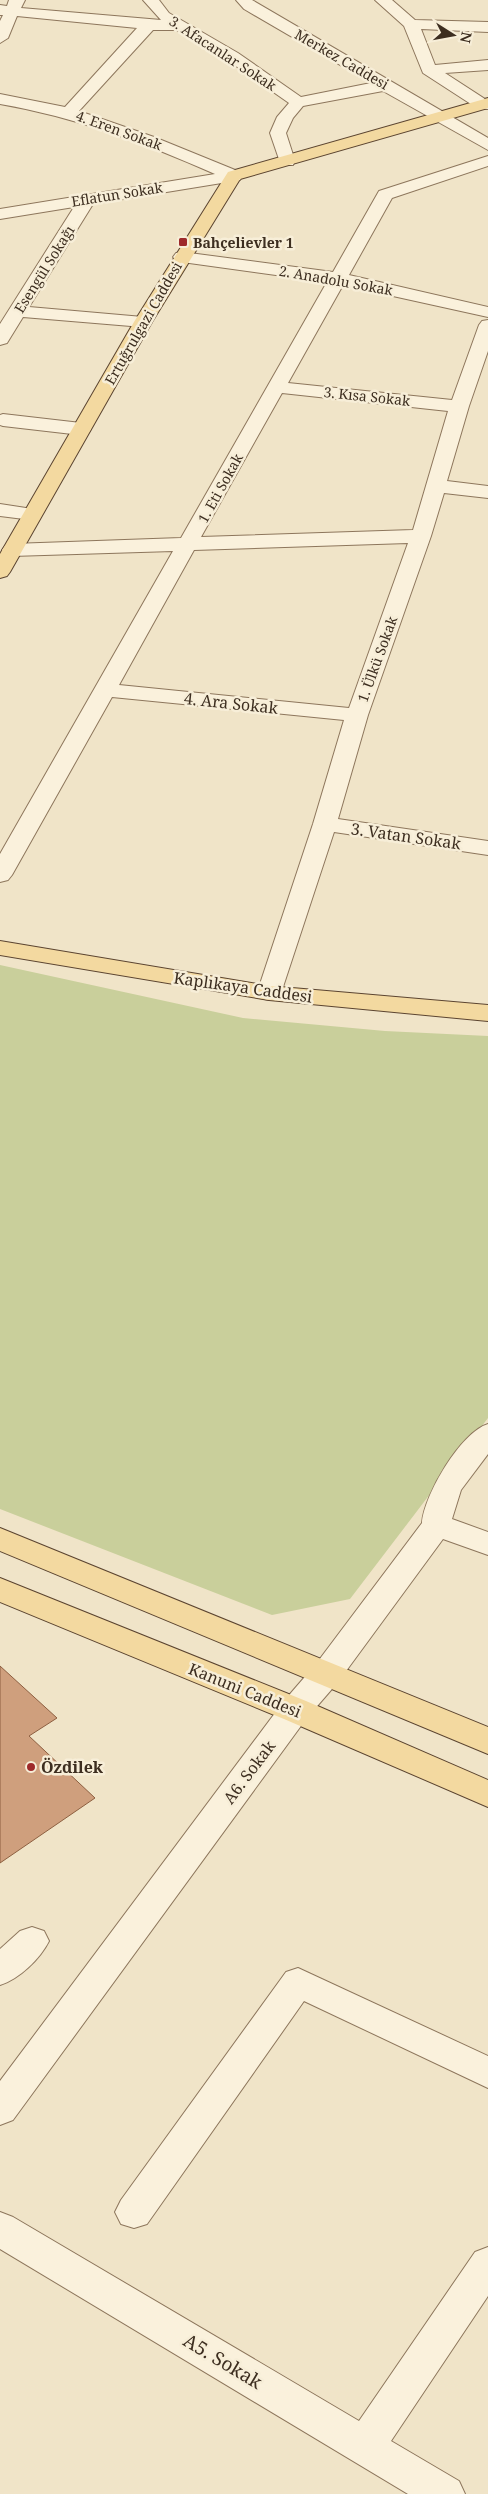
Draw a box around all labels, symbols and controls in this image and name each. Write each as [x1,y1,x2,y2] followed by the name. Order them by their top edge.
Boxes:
[428,10,478,60] north arrow
[166,11,281,95] street label: 3. Afacanlar Sokak
[292,24,393,94] street label: Merkez Caddesi
[456,30,477,45] text: N
[73,106,165,155] street label: 4. Eren Sokak
[70,177,165,211] street label: Eflatun Sokak
[10,221,79,316] street label: Esengül Sokağı
[193,233,294,252] place label: Bahçelievler 1
[177,236,189,248] marker: Bahçelievler 1
[100,258,186,388] street label: Ertuğrulgazi Caddesi
[278,261,395,300] street label: 2. Anadolu Sokak
[323,382,412,410] street label: 3. Kısa Sokak
[193,449,247,526] street label: 1. Eti Sokak
[353,613,402,705] street label: 1. Ülkü Sokak
[183,687,280,719] street label: 4. Ara Sokak
[350,817,463,855] street label: 3. Vatan Sokak
[172,966,314,1008] street label: Kaplıkaya Caddesi
[185,1657,305,1723] street label: Kanuni Caddesi
[218,1735,280,1808] street label: A6. Sokak
[41,1756,104,1778] place label: Özdilek
[25,1761,37,1773] marker: Özdilek
[179,2327,268,2395] street label: A5. Sokak

